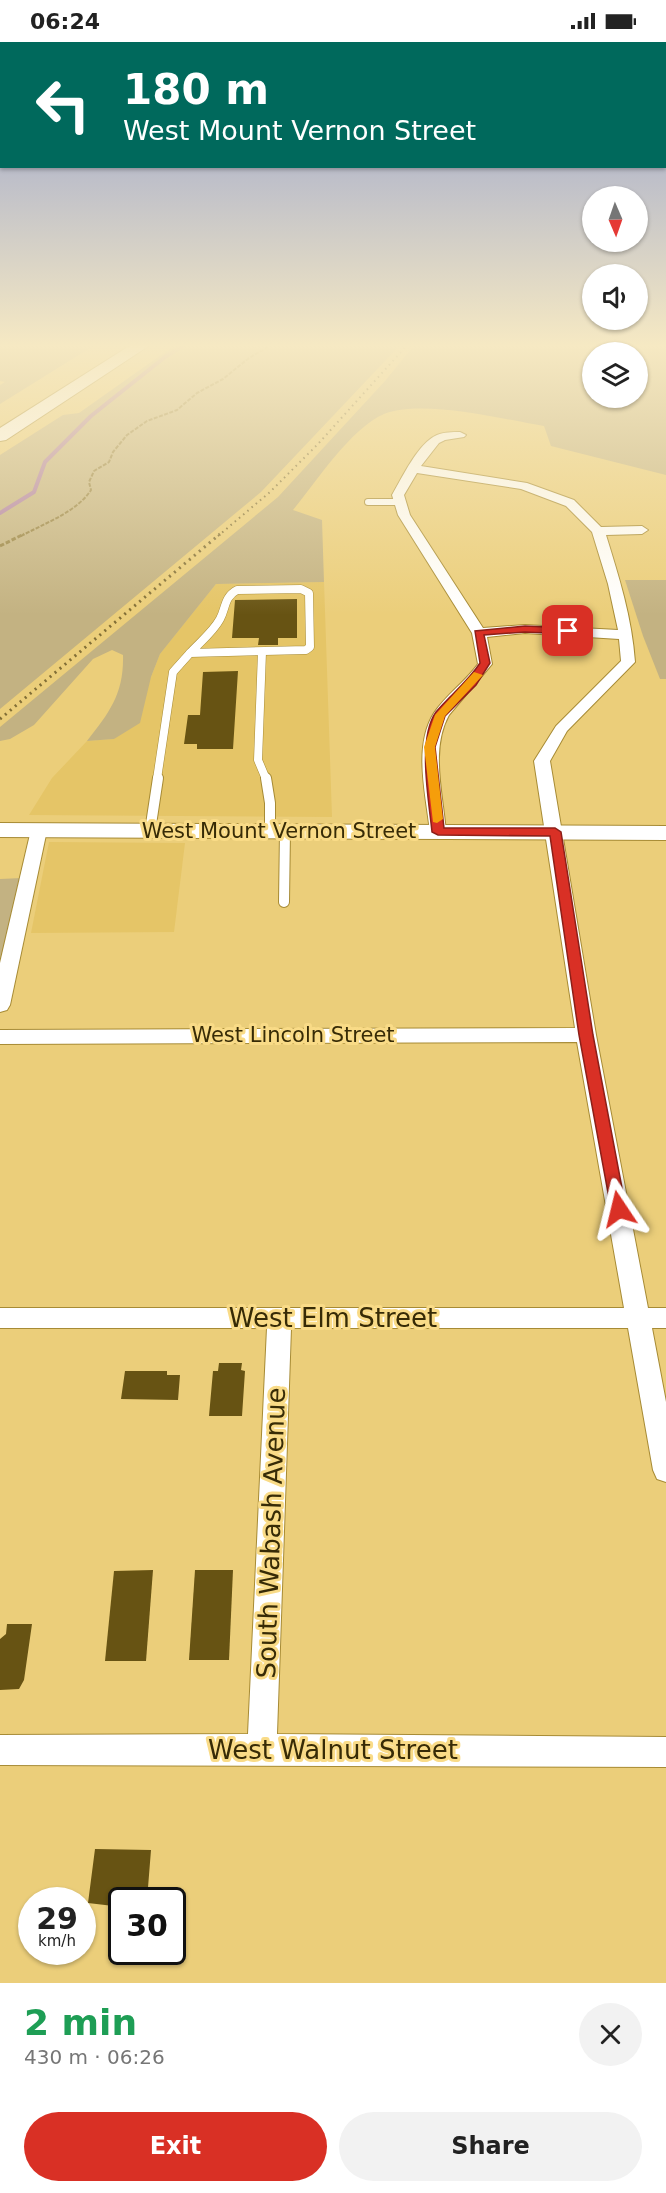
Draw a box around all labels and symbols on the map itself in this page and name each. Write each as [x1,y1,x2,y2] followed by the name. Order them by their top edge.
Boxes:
[582,186,648,252] north arrow
[542,605,593,656] pin
[142,819,416,843] street label: West Mount Vernon Street
[191,1023,395,1047] street label: West Lincoln Street
[587,1177,651,1241] position arrow
[229,1303,437,1333] street label: West Elm Street
[251,1387,291,1679] street label: South Wabash Avenue
[208,1735,458,1765] street label: West Walnut Street
[108,1887,186,1965] speed limit sign: 30

